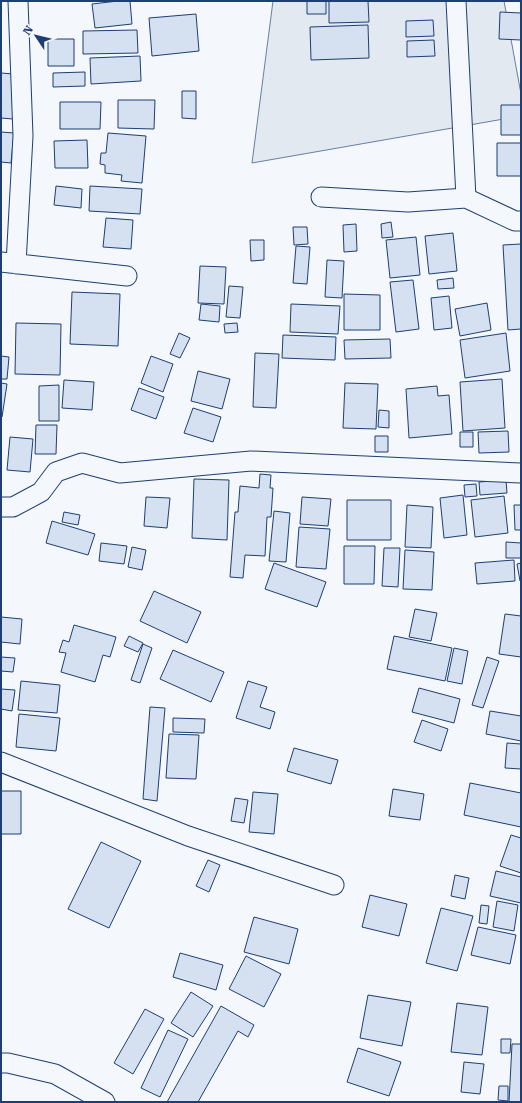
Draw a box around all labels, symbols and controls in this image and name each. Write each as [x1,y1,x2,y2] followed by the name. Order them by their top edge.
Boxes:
[16,16,56,56] north arrow
[20,23,36,38] text: N

